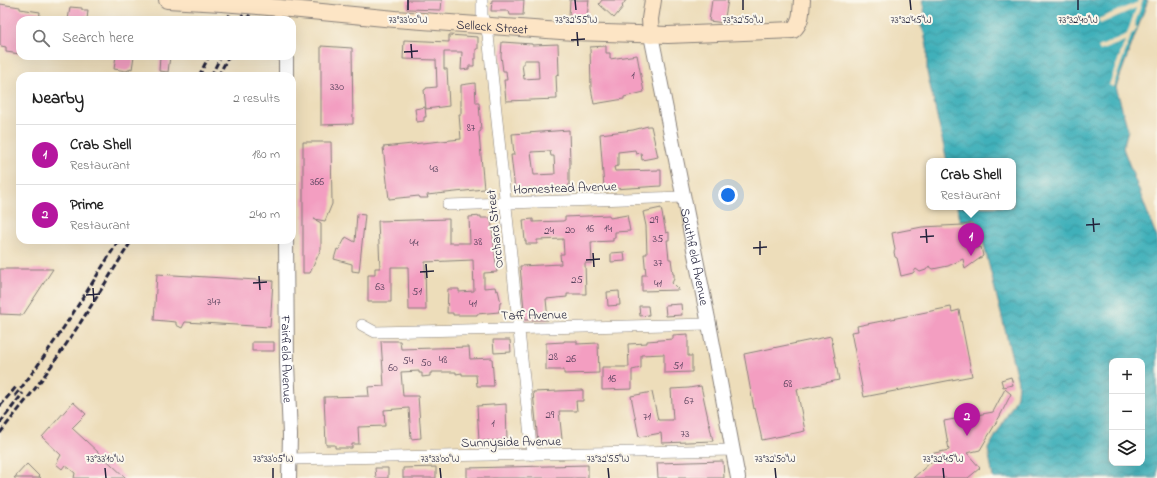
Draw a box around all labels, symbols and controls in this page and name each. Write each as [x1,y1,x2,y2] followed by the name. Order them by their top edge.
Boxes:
[389,13,428,28] text: 73°33'00"W
[555,13,598,28] text: 73°32'55"W
[722,13,764,28] text: 73°32'50"W
[890,13,932,28] text: 73°32'45"W
[1058,13,1098,28] text: 73°32'40"W
[456,15,529,40] street label: Selleck Street
[16,16,296,60] search box
[30,27,52,49] icon: search
[62,27,134,49] text: Search here
[631,68,635,84] house number: 1
[330,79,344,95] house number: 330
[32,86,84,111] text: Nearby
[233,89,280,108] text: 2 results
[467,120,476,136] house number: 87
[70,134,131,156] text: Crab Shell
[43,145,47,164] text: 1
[252,145,280,164] text: 180 m
[70,156,130,175] text: Restaurant
[926,158,1016,210] popup
[429,161,439,177] house number: 43
[940,164,1002,186] text: Crab Shell
[310,174,324,190] house number: 366
[513,177,617,200] street label: Homestead Avenue
[718,185,738,205] your location
[940,186,1001,205] text: Restaurant
[482,188,509,269] street label: Orchard Street
[70,194,104,216] text: Prime
[42,205,48,224] text: 2
[249,205,280,224] text: 240 m
[675,206,713,307] street label: Southfield Avenue
[650,212,659,228] house number: 29
[70,216,130,235] text: Restaurant
[586,221,594,237] house number: 16
[604,221,612,237] house number: 14
[565,222,575,238] house number: 20
[544,223,554,239] house number: 24
[958,223,984,256] pin: 1
[653,231,663,247] house number: 35
[474,234,482,250] house number: 38
[409,235,419,251] house number: 44
[653,255,663,271] house number: 37
[571,272,583,288] house number: 25
[654,276,663,292] house number: 41
[375,279,385,295] house number: 63
[412,284,422,300] house number: 51
[207,294,221,310] house number: 347
[469,296,478,312] house number: 41
[501,305,567,326] street label: Taff Avenue
[276,314,297,403] street label: Fairfield Avenue
[548,349,558,365] house number: 28
[566,351,576,367] house number: 26
[439,352,447,368] house number: 48
[403,353,414,369] house number: 54
[420,355,432,371] house number: 50
[673,358,683,374] house number: 51
[1109,358,1145,466] map controls
[1109,358,1145,394] button: +
[388,360,398,376] house number: 60
[608,371,616,387] house number: 16
[784,376,792,392] house number: 68
[684,393,694,409] house number: 67
[1109,394,1145,430] button: −
[954,403,980,436] pin: 2
[546,407,555,423] house number: 29
[643,409,652,425] house number: 71
[491,416,495,432] house number: 1
[680,426,690,442] house number: 73
[1109,430,1145,466] button: layers
[461,432,561,454] street label: Sunnyside Avenue
[86,452,124,467] text: 73°33'10"W
[253,452,293,467] text: 73°33'05"W
[421,452,460,467] text: 73°33'00"W
[587,452,630,467] text: 73°32'55"W
[754,452,796,467] text: 73°32'50"W
[922,452,964,467] text: 73°32'45"W

